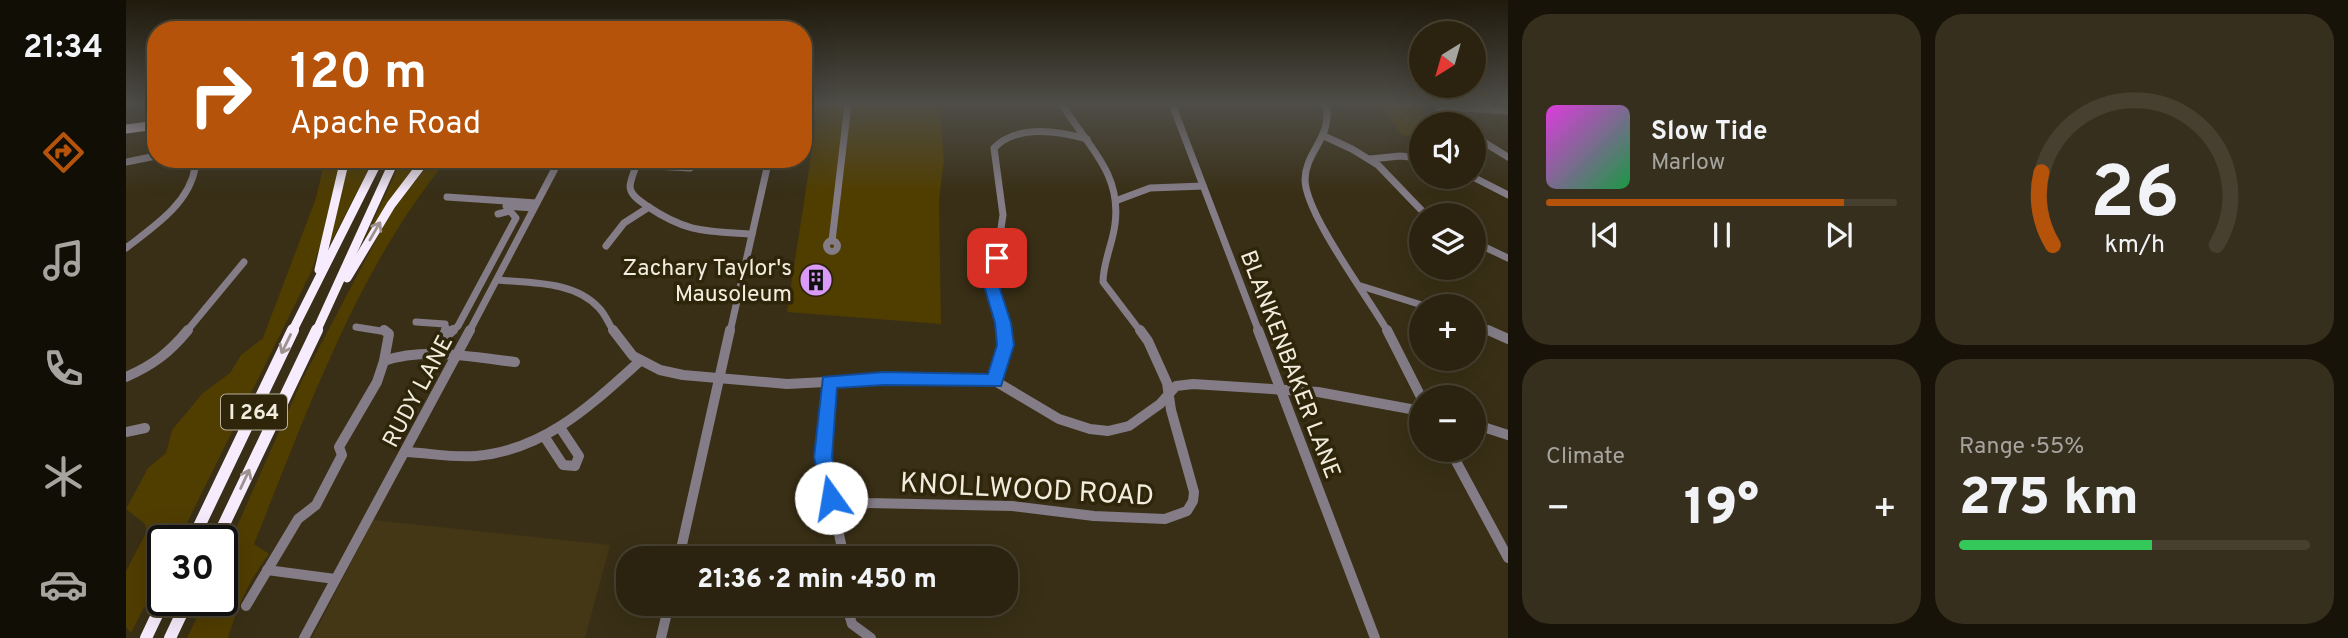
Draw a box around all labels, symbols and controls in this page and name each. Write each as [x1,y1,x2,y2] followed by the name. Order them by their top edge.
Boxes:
[1409,21,1486,98] north arrow
[1409,21,1486,462] map controls
[23,29,103,69] text: 21:34
[290,44,427,106] text: 120 m
[175,49,266,140] icon: right
[290,105,481,145] text: Apache Road
[1409,112,1486,189] button: sound
[1651,116,1768,149] text: Slow Tide
[39,128,88,177] icon: directions
[1651,149,1725,178] text: Marlow
[2090,152,2179,244] text: 26
[1409,203,1486,280] button: layers
[1586,216,1624,254] icon: previous
[1703,216,1741,254] icon: pause
[1820,216,1858,254] icon: next
[369,221,382,242] one-way arrow
[967,228,1027,288] pin
[2104,230,2165,262] text: km/h
[39,236,88,285] icon: music
[978,239,1016,277] icon: arrive
[1232,247,1346,483] street label: BLANKENBAKER LANE
[622,255,792,310] place label: Zachary Taylor's Mausoleum
[797,261,835,299] building icon: Zachary Taylor's Mausoleum
[1409,294,1486,371] button: +
[378,331,461,453] street label: RUDY LANE
[279,333,292,354] one-way arrow
[39,344,88,393] icon: phone
[1409,385,1486,462] button: −
[221,394,287,430] road number: I 264
[1959,433,2084,462] text: Range · 55%
[1546,443,1625,472] text: Climate
[39,452,88,501] icon: climate
[794,461,868,535] position arrow
[899,466,1155,516] street label: KNOLLWOOD ROAD
[1959,467,2139,533] text: 275 km
[239,469,252,490] one-way arrow
[1684,477,1759,543] text: 19°
[1546,486,1571,535] text: −
[1872,486,1897,535] text: +
[147,525,238,616] speed limit sign: 30
[39,560,88,609] icon: car
[697,564,937,597] text: 21:36 · 2 min · 450 m

